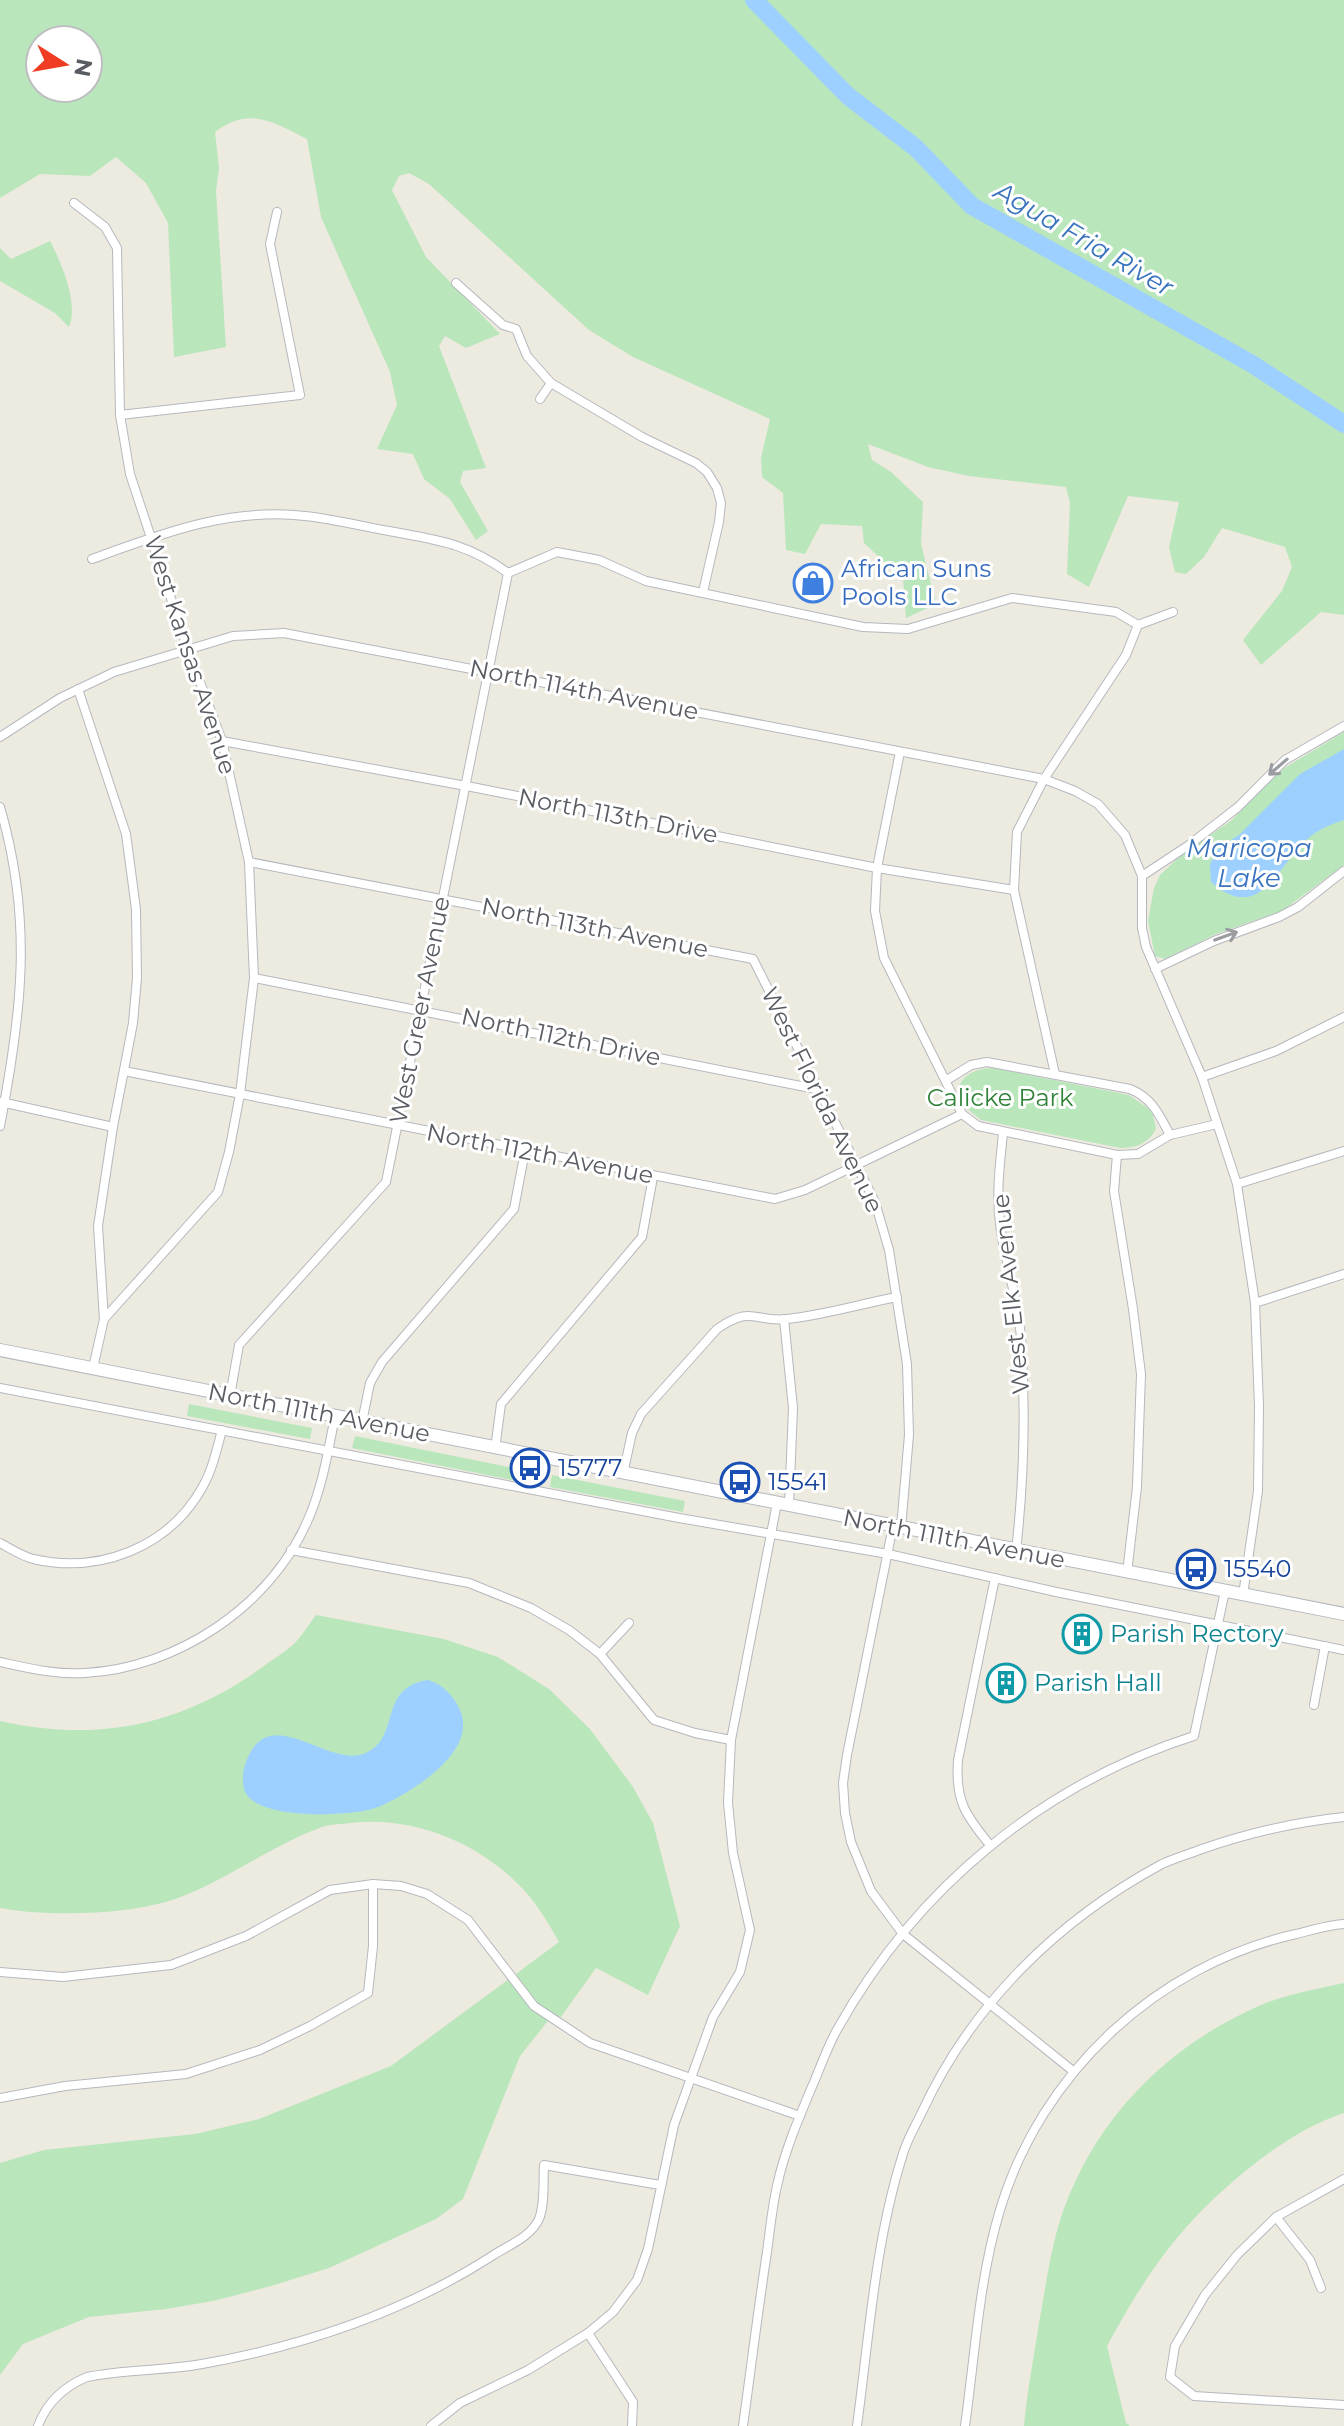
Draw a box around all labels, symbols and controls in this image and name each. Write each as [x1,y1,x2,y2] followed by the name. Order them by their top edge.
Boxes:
[24,24,104,104] north arrow
[68,56,98,79] text: N
[987,174,1180,304] water label: Agua Fria River
[138,532,243,778] street label: West Kansas Avenue
[841,554,991,611] place label: African Suns Pools LLC
[792,562,834,604] shop icon: African Suns Pools LLC
[467,653,701,726] street label: North 114th Avenue
[1268,758,1288,776] one-way arrow
[516,782,720,849] street label: North 113th Drive
[1186,832,1312,894] water label: Maricopa Lake
[479,891,711,964] street label: North 113th Avenue
[383,894,456,1126] street label: West Greer Avenue
[1213,928,1238,943] one-way arrow
[755,982,890,1217] street label: West Florida Avenue
[459,1001,663,1072] street label: North 112th Drive
[927,1083,1074,1112] park label: Calicke Park
[424,1117,656,1190] street label: North 112th Avenue
[986,1192,1035,1396] street label: West Elk Avenue
[206,1377,433,1448] street label: North 111th Avenue
[509,1447,551,1489] bus stop icon: 15777
[558,1453,622,1482] place label: 15777
[719,1461,761,1503] bus stop icon: 15541
[768,1467,828,1496] place label: 15541
[841,1503,1068,1574] street label: North 111th Avenue
[1175,1548,1217,1590] bus stop icon: 15540
[1224,1554,1291,1583] place label: 15540
[1061,1613,1103,1655] building icon: Parish Rectory
[1110,1619,1283,1648] place label: Parish Rectory
[985,1662,1027,1704] building icon: Parish Hall
[1034,1668,1162,1697] place label: Parish Hall

